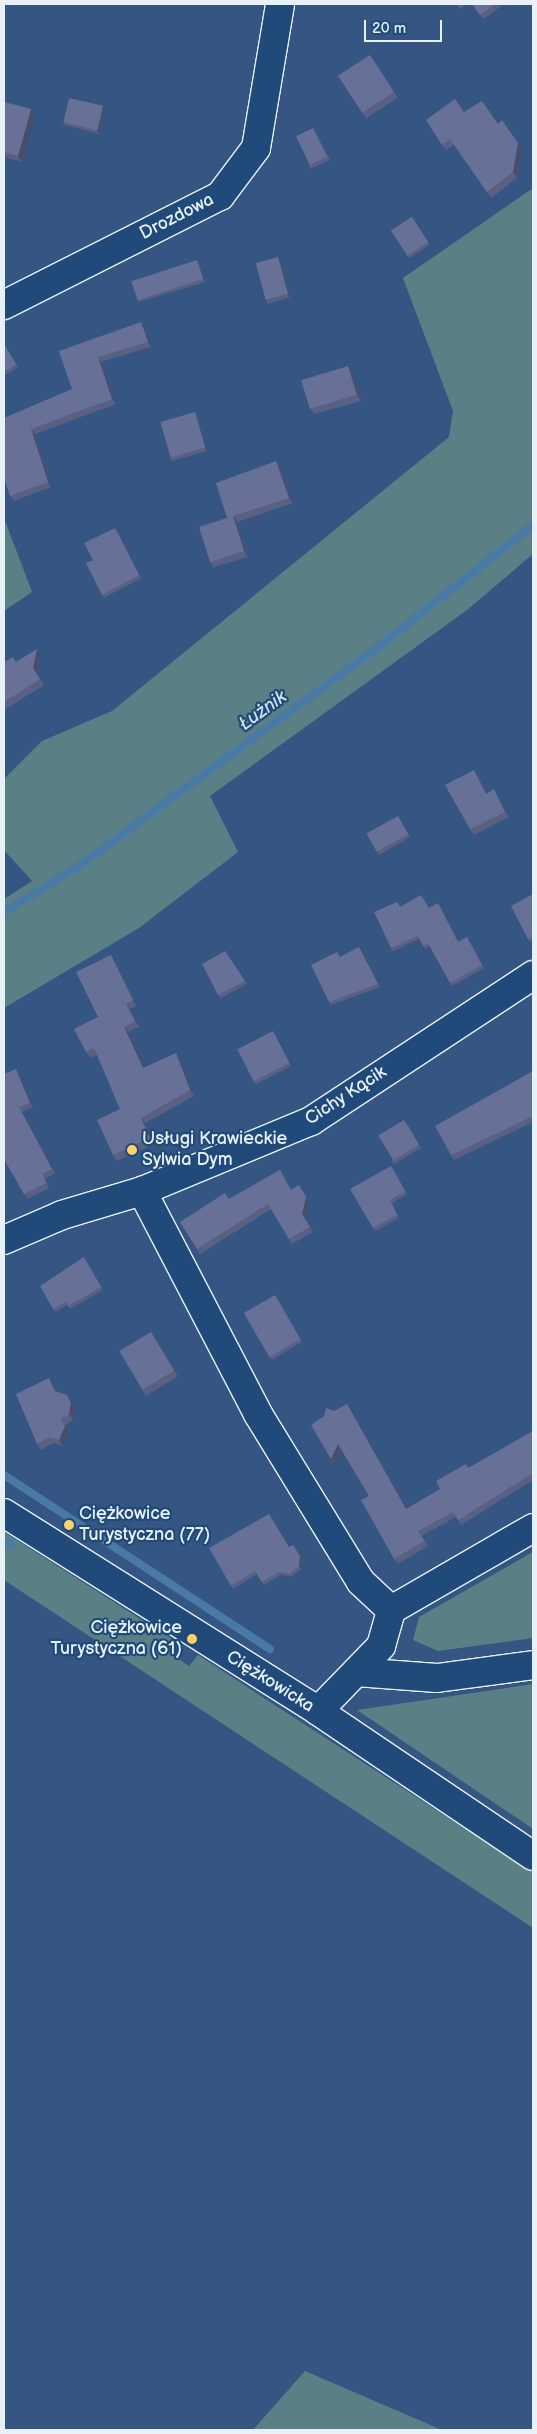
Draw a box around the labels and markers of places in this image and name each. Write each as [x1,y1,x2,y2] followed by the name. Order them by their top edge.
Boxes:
[142,1129,287,1172] place label: Usługi Krawieckie Sylwia Dym
[126,1144,138,1156] marker: Usługi Krawieckie Sylwia Dym
[79,1504,210,1546] place label: Ciężkowice Turystyczna (77)
[63,1519,75,1531] marker: Ciężkowice Turystyczna (77)
[51,1618,182,1660] place label: Ciężkowice Turystyczna (61)
[186,1633,198,1645] marker: Ciężkowice Turystyczna (61)

